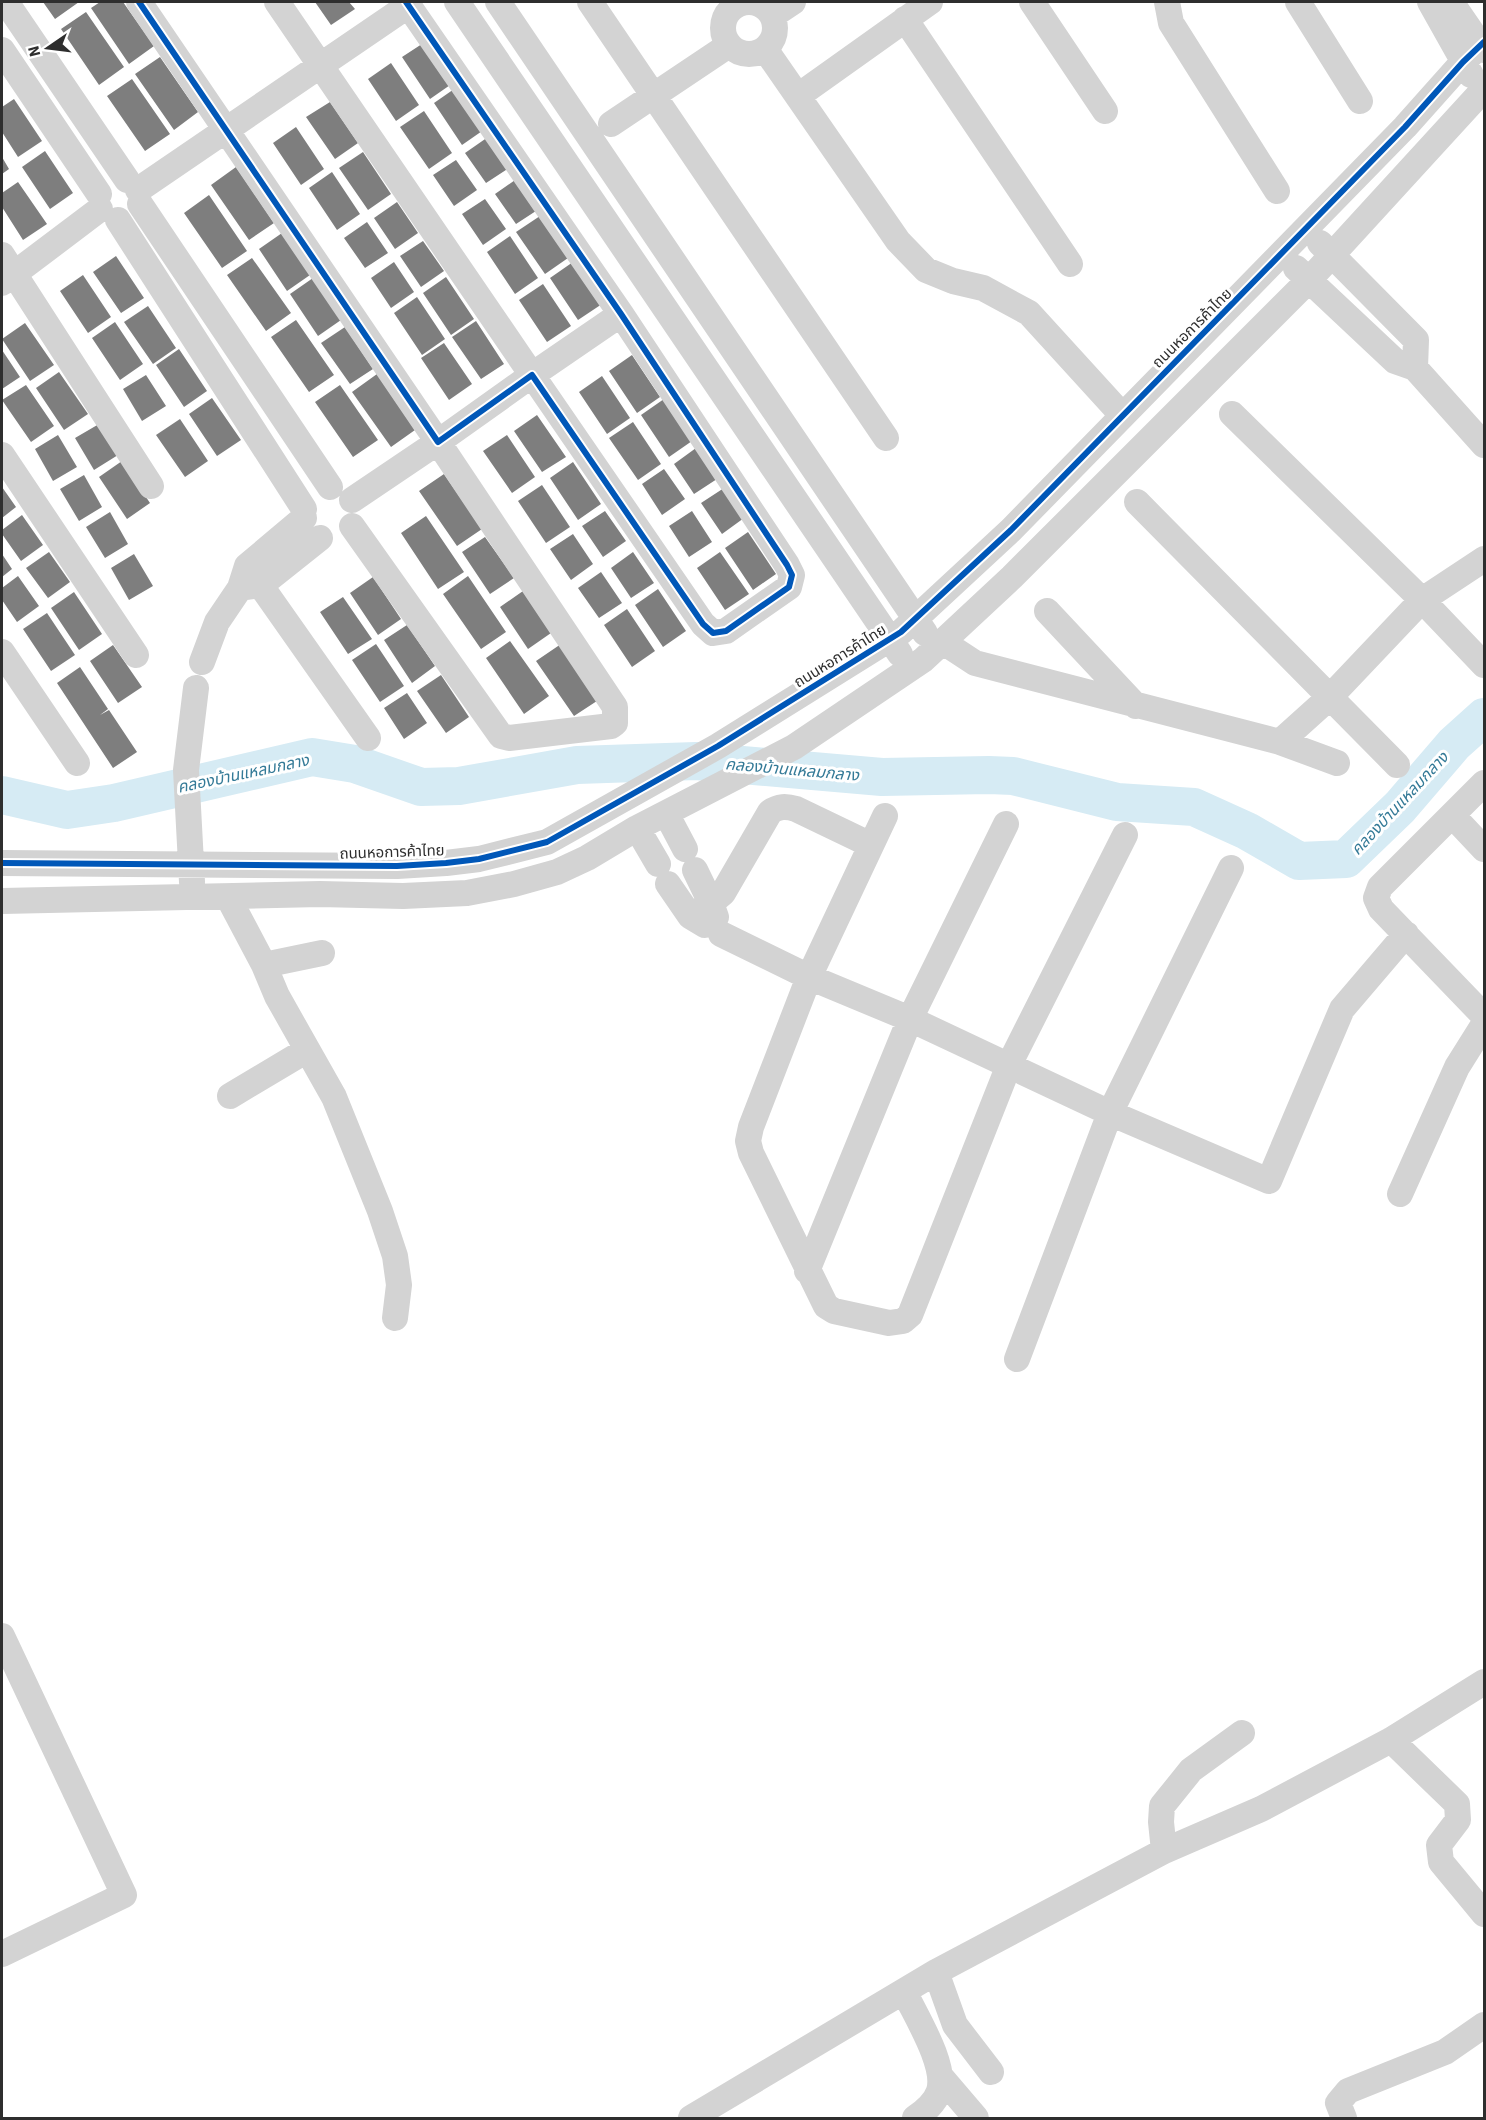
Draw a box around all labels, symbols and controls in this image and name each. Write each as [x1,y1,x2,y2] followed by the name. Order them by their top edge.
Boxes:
[18,18,78,78] north arrow
[22,44,46,59] text: N
[1148,284,1237,373] street label: ถนนหอการค้าไทย
[790,620,890,693] street label: ถนนหอการค้าไทย
[1346,746,1454,860] water label: คลองบ้านแหลมกลาง
[175,749,312,799] water label: คลองบ้านแหลมกลาง
[724,753,861,787] water label: คลองบ้านแหลมกลาง
[339,840,445,865] street label: ถนนหอการค้าไทย

